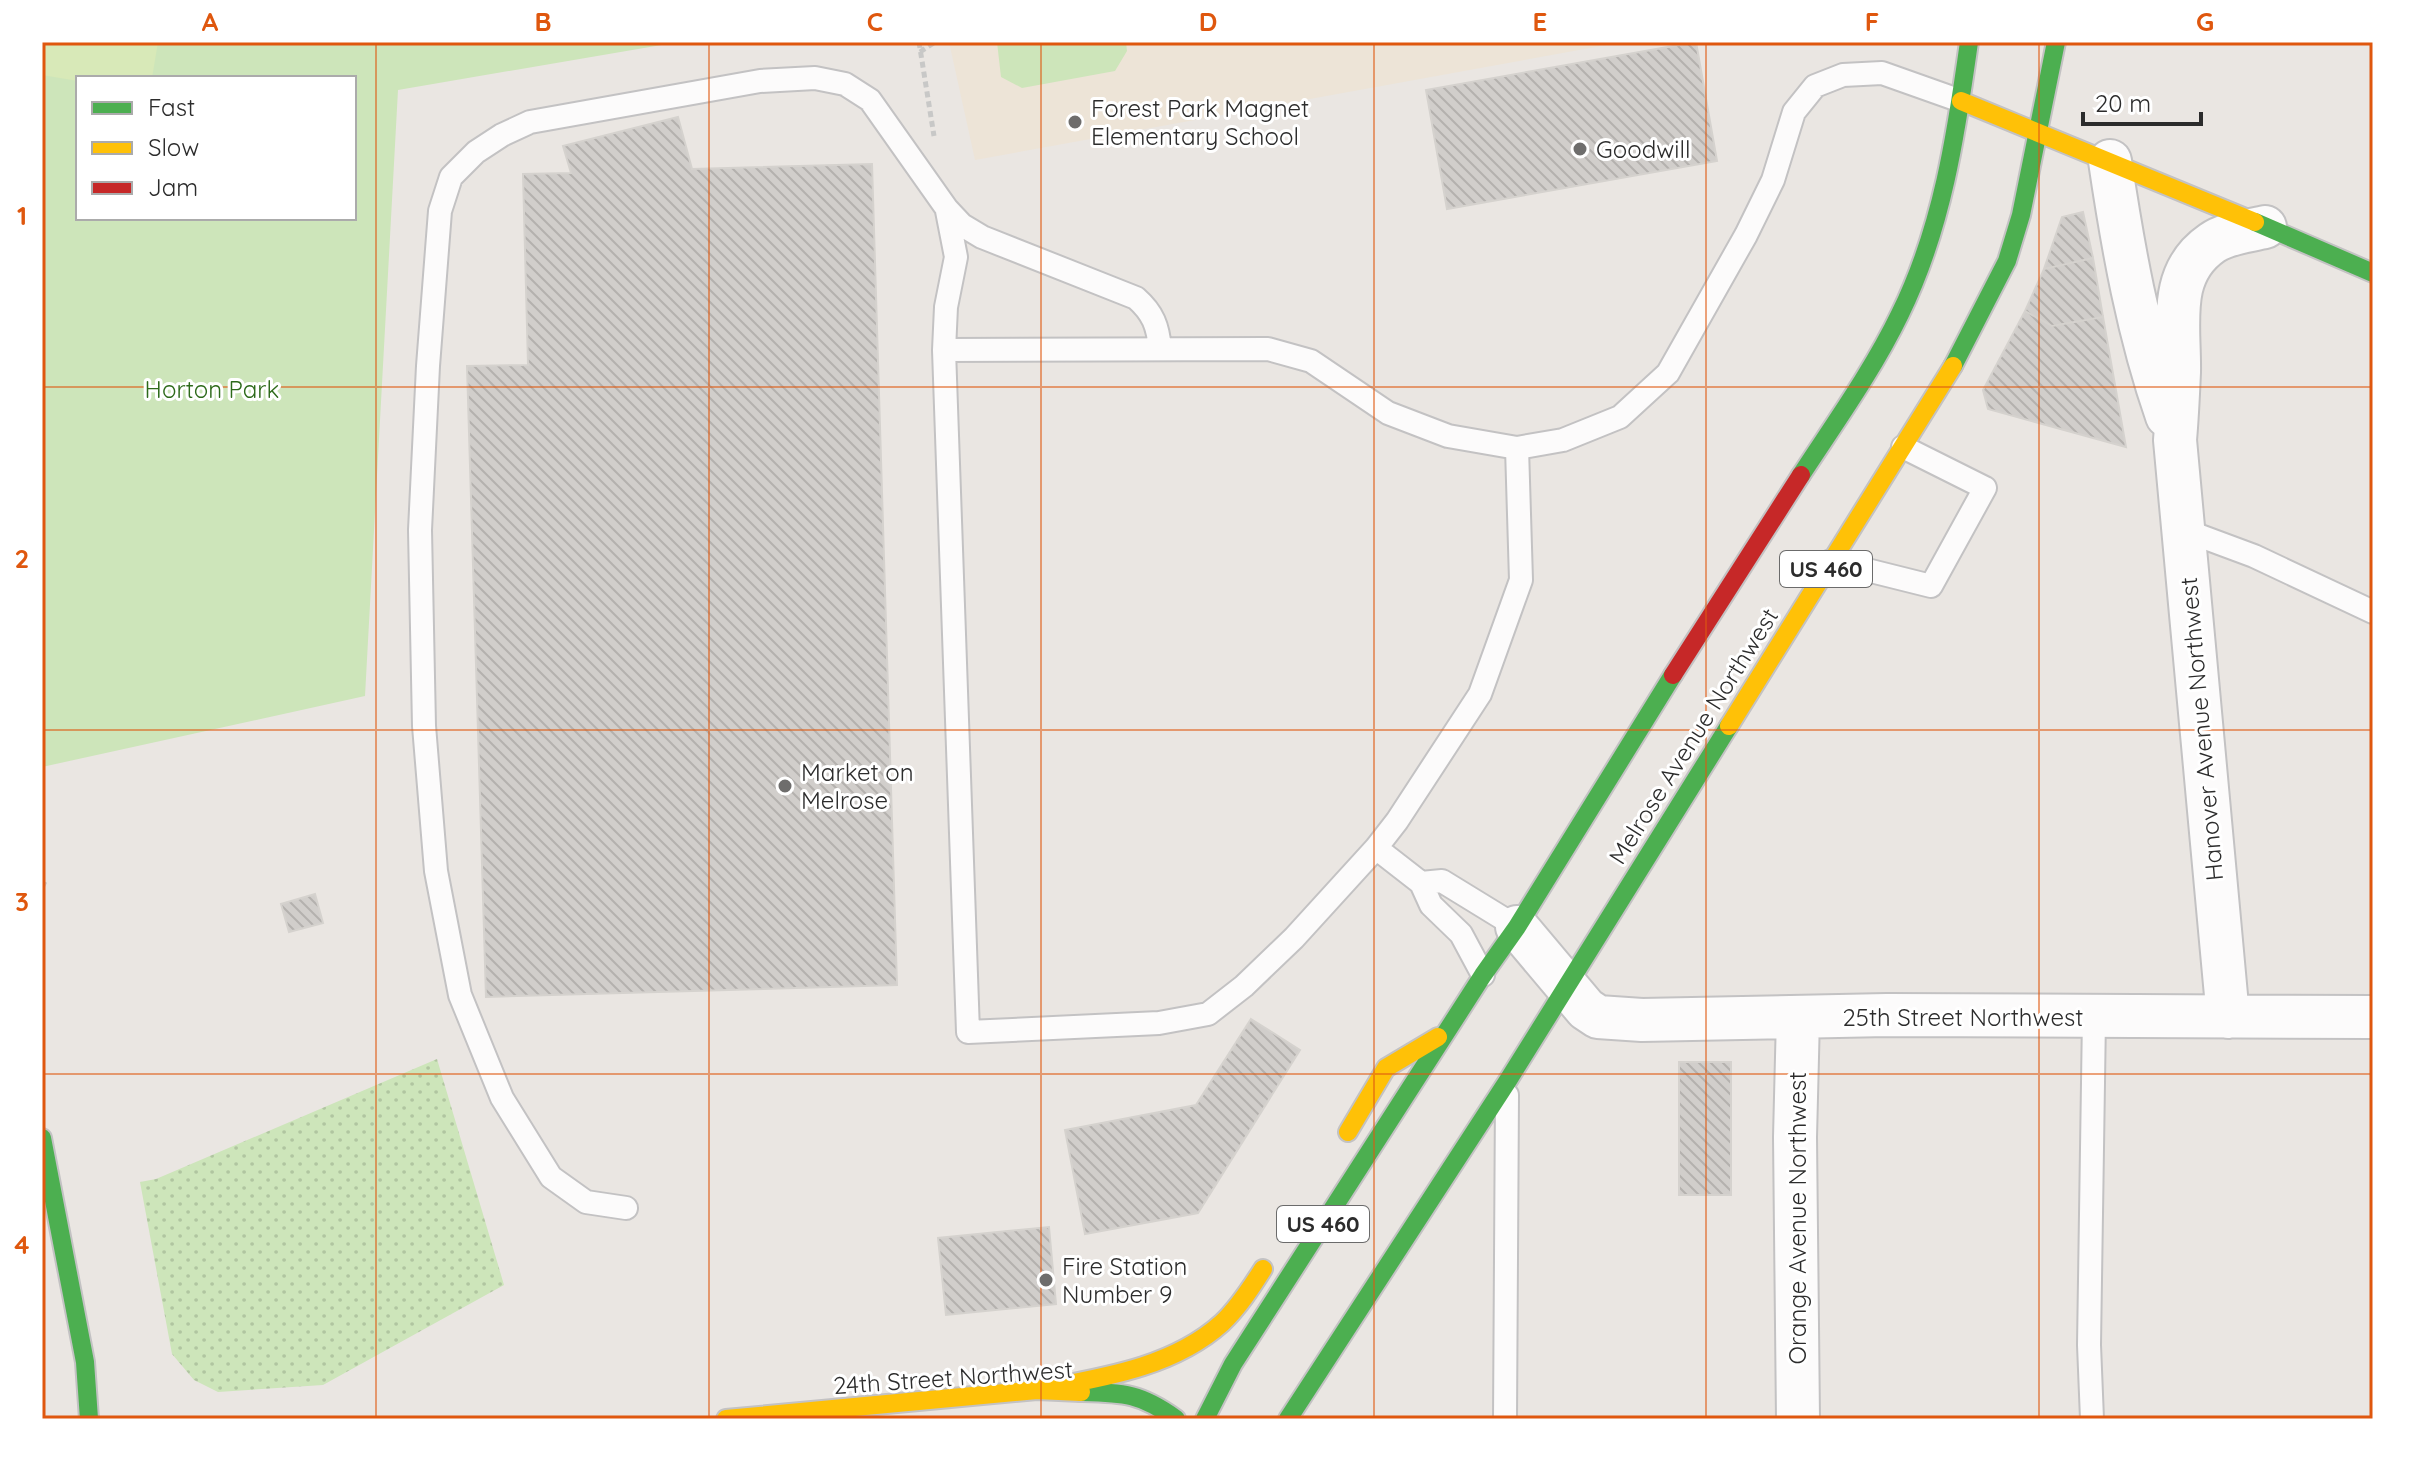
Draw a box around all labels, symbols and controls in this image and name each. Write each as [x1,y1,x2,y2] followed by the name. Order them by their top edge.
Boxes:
[202,5,219,38] text: A
[534,5,552,38] text: B
[867,5,883,38] text: C
[1199,5,1217,38] text: D
[1533,5,1547,38] text: E
[1865,5,1879,38] text: F
[2196,5,2214,38] text: G
[76,76,356,220] legend
[2083,76,2201,126] scale bar
[2095,88,2151,118] text: 20 m
[148,92,195,122] text: Fast
[1091,93,1309,151] place label: Forest Park Magnet Elementary School
[1066,113,1084,131] marker: Forest Park Magnet Elementary School
[148,132,199,162] text: Slow
[1596,134,1690,164] place label: Goodwill
[1571,140,1589,158] marker: Goodwill
[148,172,198,202] text: Jam
[17,199,27,232] text: 1
[145,374,279,404] park label: Horton Park
[15,542,29,575] text: 2
[1780,551,1872,587] road number: US 460
[2173,576,2229,882] street label: Hanover Avenue Northwest
[1602,602,1784,870] street label: Melrose Avenue Northwest
[801,757,914,815] place label: Market on Melrose
[776,777,794,795] marker: Market on Melrose
[15,885,29,918] text: 3
[1843,1002,2083,1032] street label: 25th Street Northwest
[1782,1072,1812,1364] street label: Orange Avenue Northwest
[1277,1206,1369,1242] road number: US 460
[14,1228,30,1261] text: 4
[1062,1251,1187,1309] place label: Fire Station Number 9
[1037,1271,1055,1289] marker: Fire Station Number 9
[832,1354,1074,1400] street label: 24th Street Northwest

